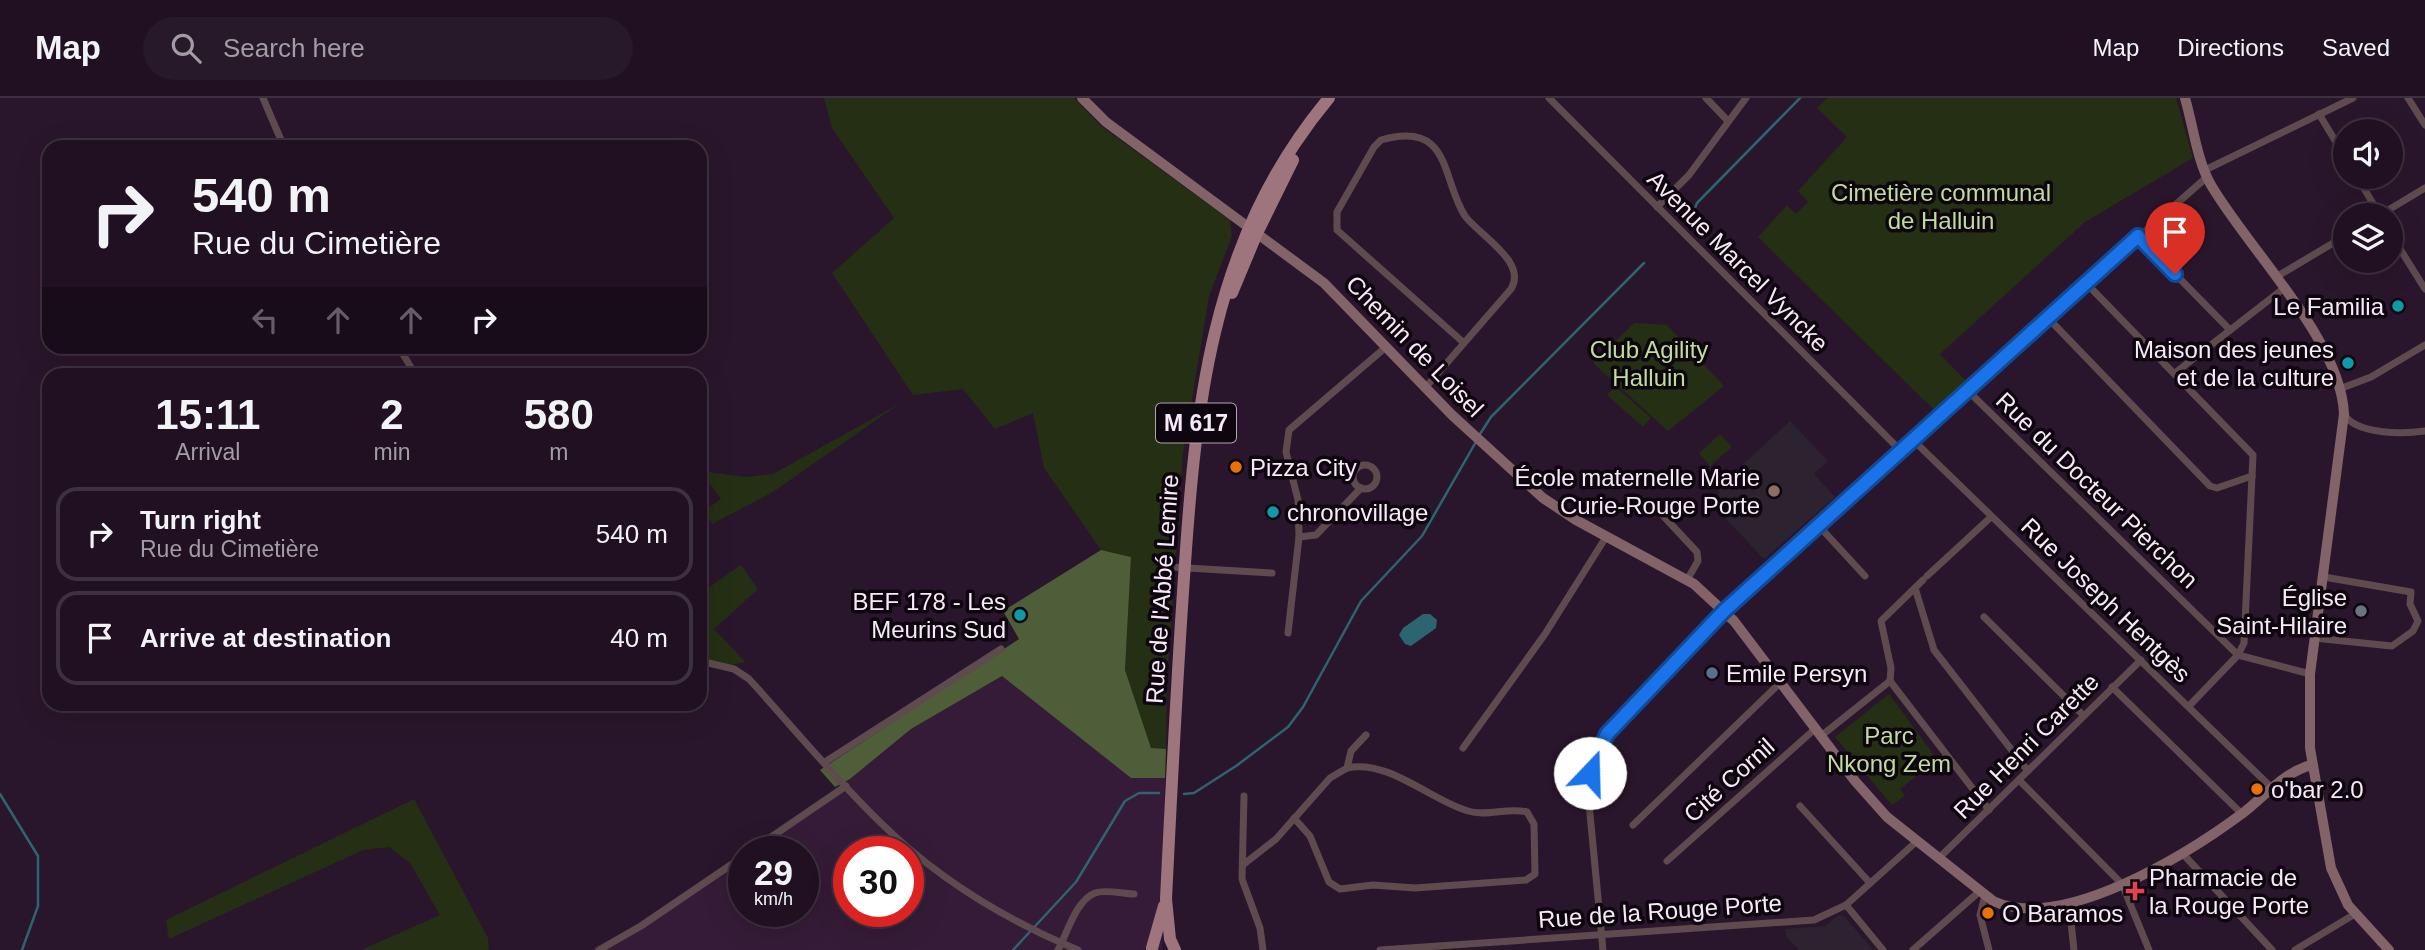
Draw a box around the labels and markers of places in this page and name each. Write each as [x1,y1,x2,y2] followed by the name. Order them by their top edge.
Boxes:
[2145,202,2205,274] pin
[2273,293,2385,320] place label: Le Familia
[2390,298,2406,314] marker: Le Familia
[2134,336,2334,391] place label: Maison des jeunes et de la culture
[2340,355,2356,371] marker: Maison des jeunes et de la culture
[1250,454,1357,481] place label: Pizza City
[1228,459,1244,475] marker: Pizza City
[1515,464,1760,519] place label: École maternelle Marie Curie-Rouge Porte
[1766,483,1782,499] marker: École maternelle Marie Curie-Rouge Porte
[1287,499,1428,526] place label: chronovillage
[1265,504,1281,520] marker: chronovillage
[2216,584,2347,639] place label: Église Saint-Hilaire
[853,588,1006,643] place label: BEF 178 - Les Meurins Sud
[2353,603,2369,619] marker: Église Saint-Hilaire
[1012,607,1028,623] marker: BEF 178 - Les Meurins Sud
[1726,660,1867,687] place label: Emile Persyn
[1704,665,1720,681] marker: Emile Persyn
[2271,776,2364,803] place label: o'bar 2.0
[2249,781,2265,797] marker: o'bar 2.0
[2149,864,2309,919] place label: Pharmacie de la Rouge Porte
[2127,883,2143,899] marker: Pharmacie de la Rouge Porte
[2002,900,2123,927] place label: O Baramos
[1980,905,1996,921] marker: O Baramos

